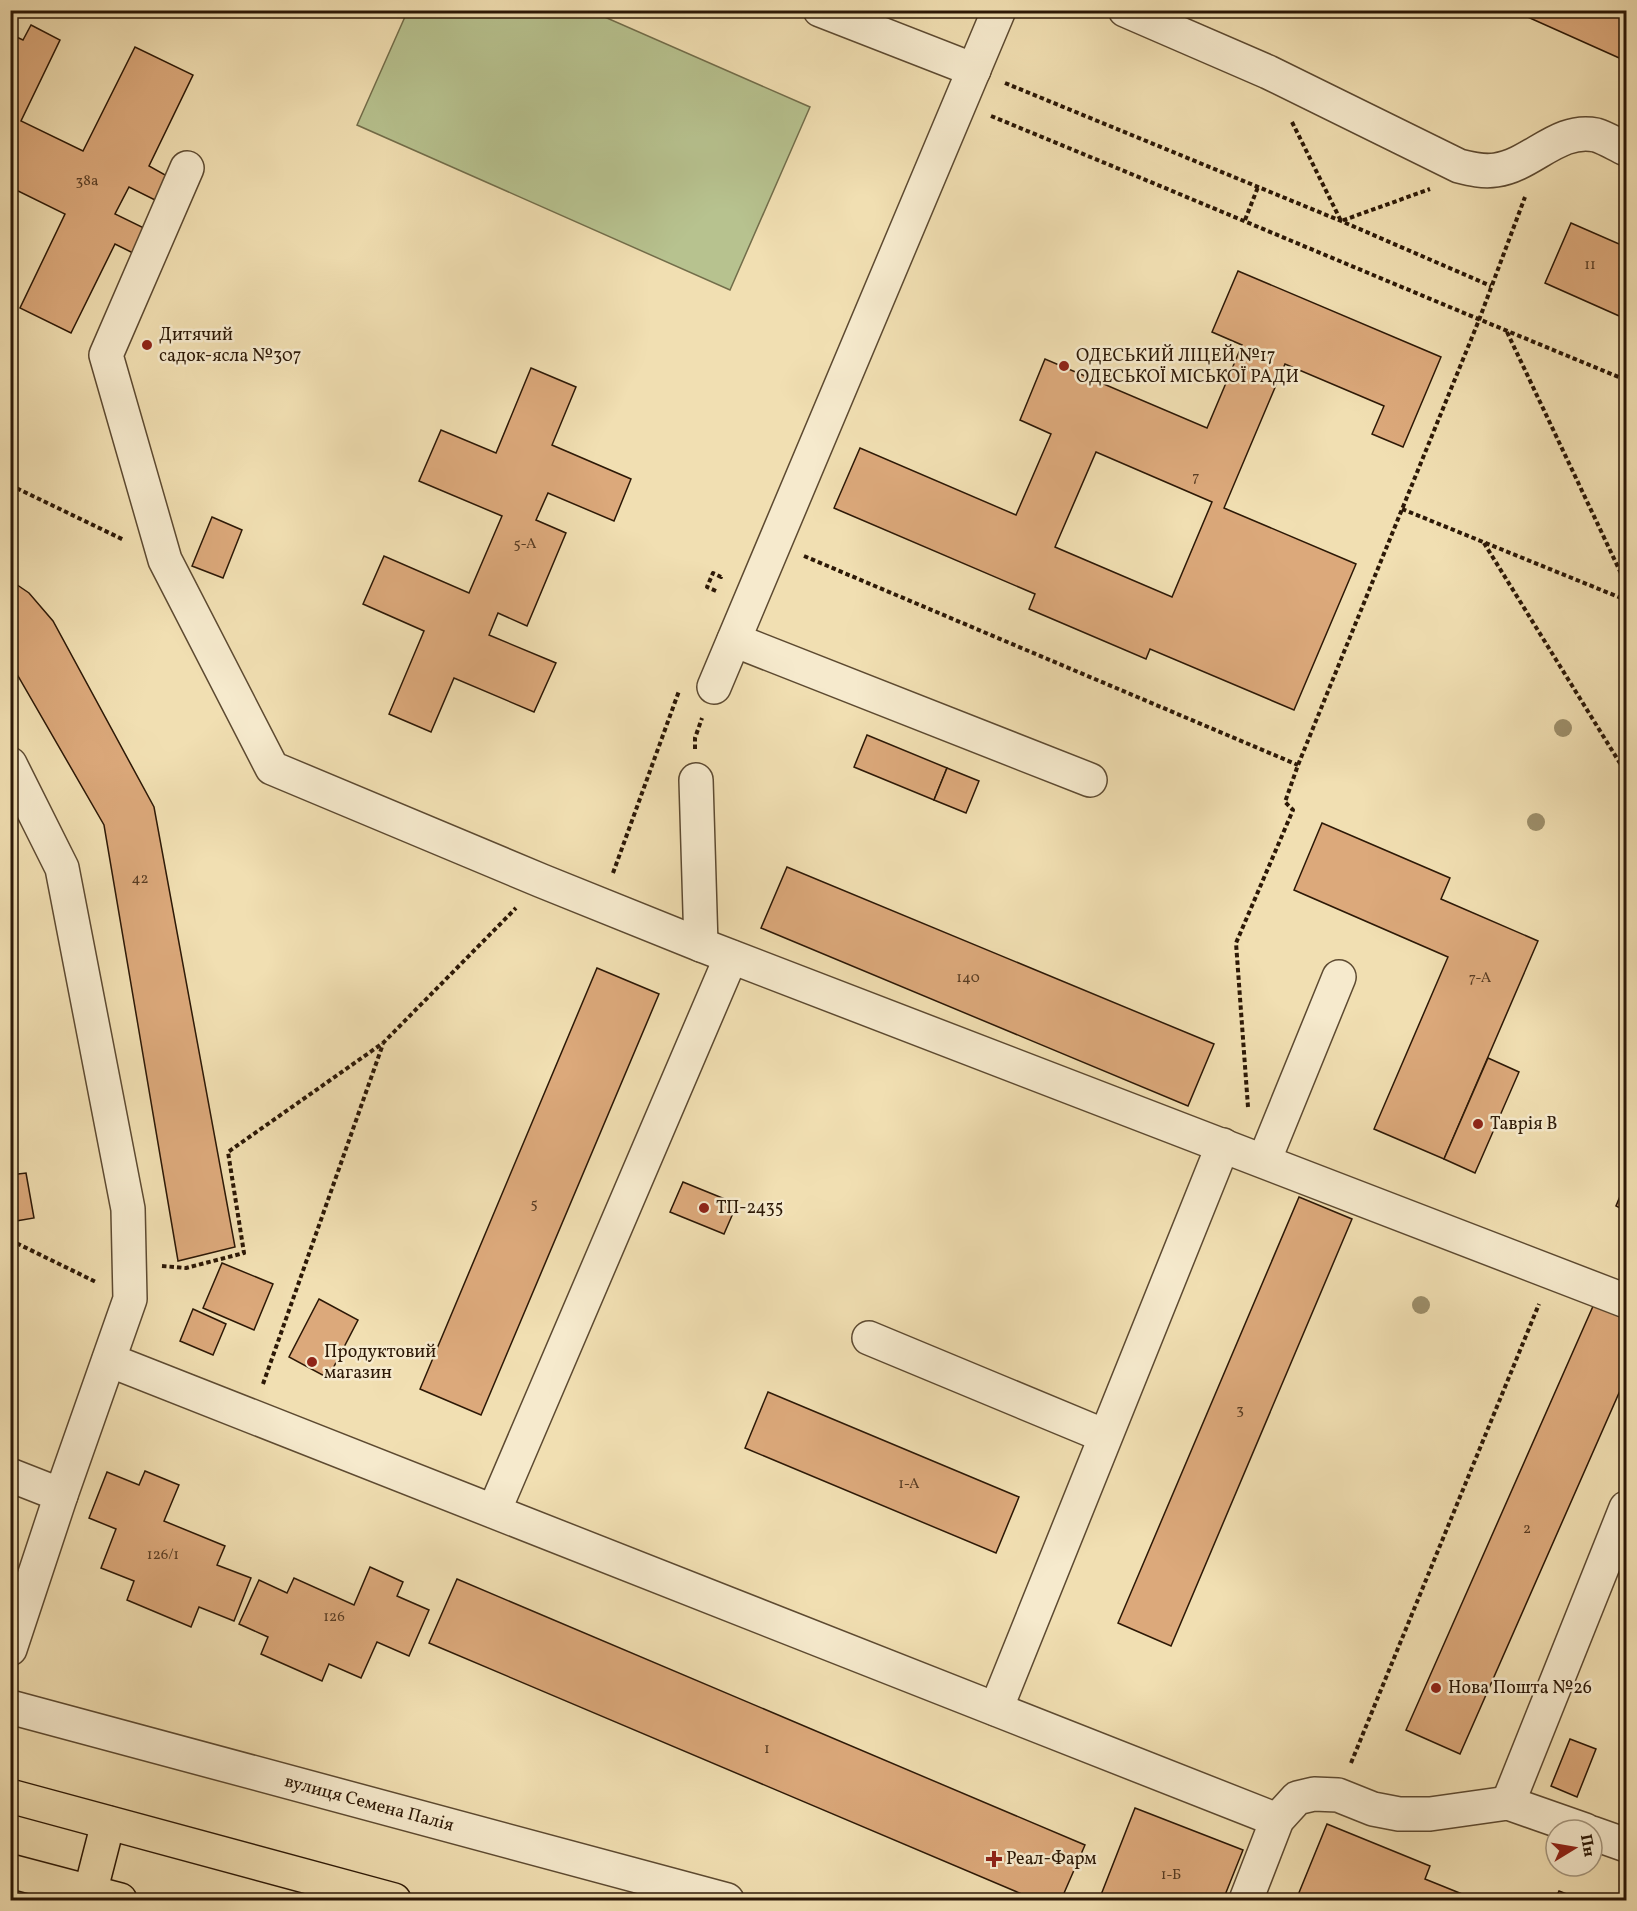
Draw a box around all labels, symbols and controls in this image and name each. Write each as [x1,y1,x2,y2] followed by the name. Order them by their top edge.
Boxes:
[76,171,98,192] house number: 38а
[1584,255,1596,276] house number: 11
[159,323,301,369] place label: Дитячий садок-ясла №307
[140,338,154,352] marker: Дитячий садок-ясла №307
[1076,344,1299,390] place label: ОДЕСЬКИЙ ЛІЦЕЙ №17 ОДЕСЬКОЇ МІСЬКОЇ РАДИ
[1057,359,1071,373] marker: ОДЕСЬКИЙ ЛІЦЕЙ №17 ОДЕСЬКОЇ МІСЬКОЇ РАДИ
[1192,467,1200,488] house number: 7
[513,534,537,555] house number: 5-А
[131,869,149,890] house number: 42
[956,968,980,989] house number: 140
[1469,968,1492,989] house number: 7-А
[1490,1112,1557,1137] place label: Таврія В
[1471,1117,1485,1131] marker: Таврія В
[530,1194,538,1215] house number: 5
[716,1196,783,1221] place label: ТП-2435
[697,1201,711,1215] marker: ТП-2435
[324,1340,436,1386] place label: Продуктовий магазин
[305,1355,319,1369] marker: Продуктовий магазин
[1236,1400,1244,1421] house number: 3
[898,1474,920,1495] house number: 1-А
[1523,1519,1531,1540] house number: 2
[147,1545,179,1566] house number: 126/1
[323,1607,345,1628] house number: 126
[1448,1676,1592,1701] place label: Нова Пошта №26
[1429,1681,1443,1695] marker: Нова Пошта №26
[764,1739,770,1760] house number: 1
[282,1769,456,1839] street label: вулиця Семена Палія
[1544,1818,1604,1878] north arrow
[1574,1832,1600,1859] text: Пн
[1006,1847,1097,1872] place label: Реал-Фарм
[987,1852,1001,1866] marker: Реал-Фарм
[1161,1865,1181,1886] house number: 1-Б

